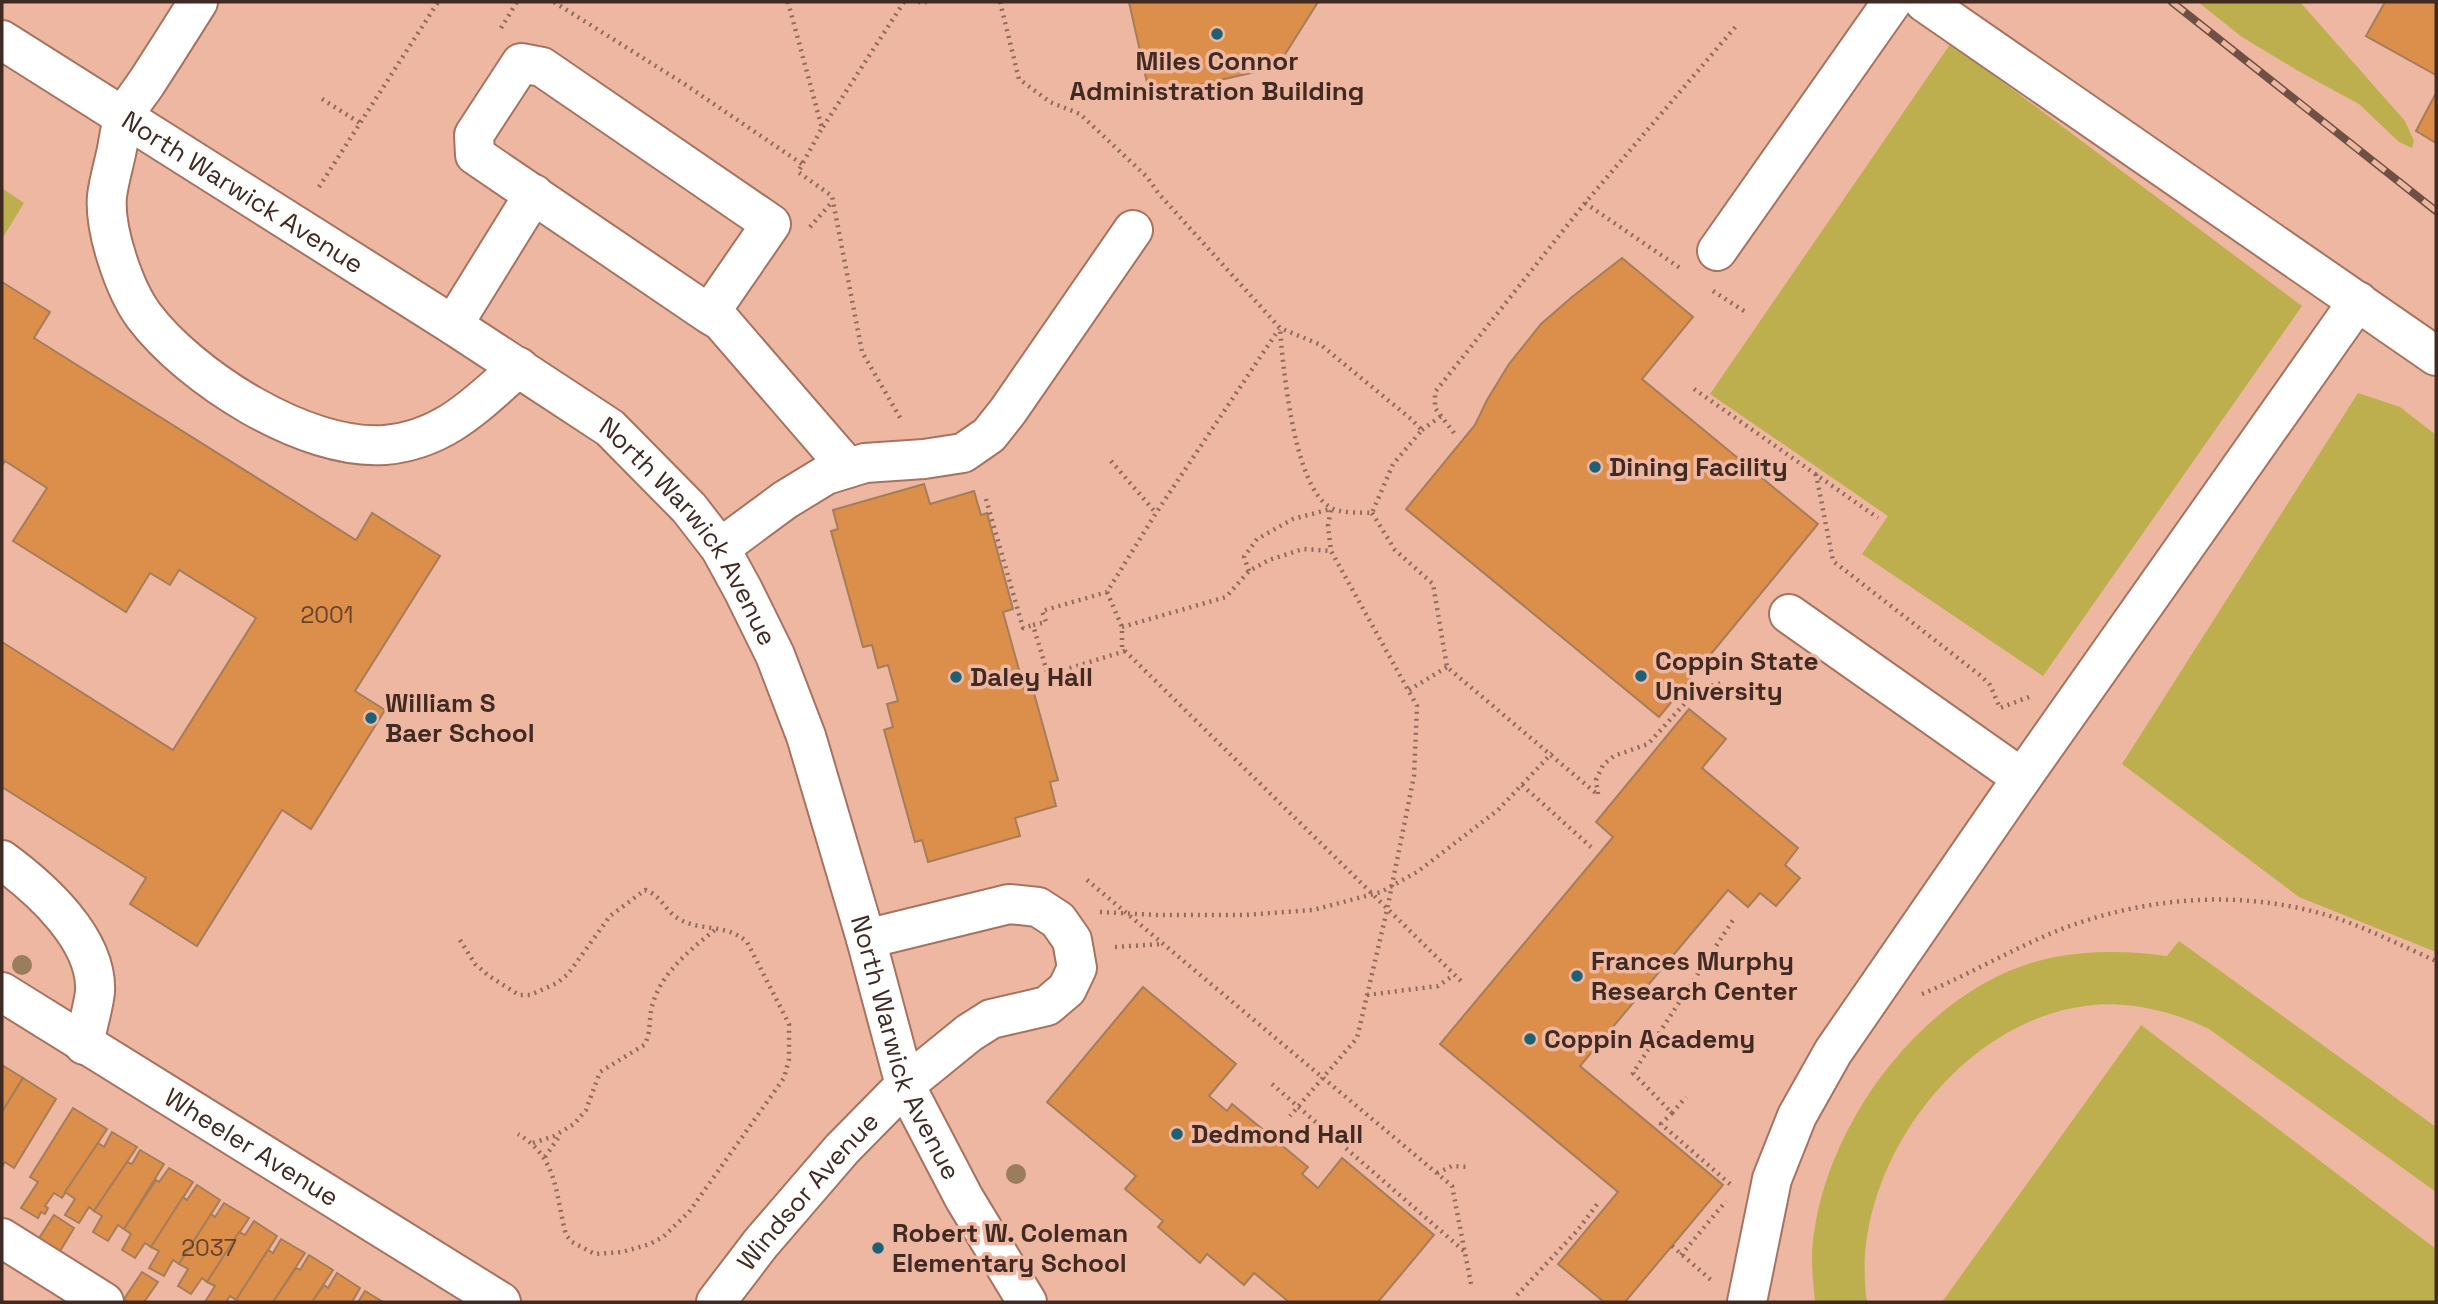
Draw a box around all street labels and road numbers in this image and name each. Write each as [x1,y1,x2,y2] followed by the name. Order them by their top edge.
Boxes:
[116,103,370,281] street label: North Warwick Avenue
[593,409,785,651] street label: North Warwick Avenue
[843,911,969,1186] street label: North Warwick Avenue
[158,1080,345,1214] street label: Wheeler Avenue
[729,1105,886,1277] street label: Windsor Avenue

